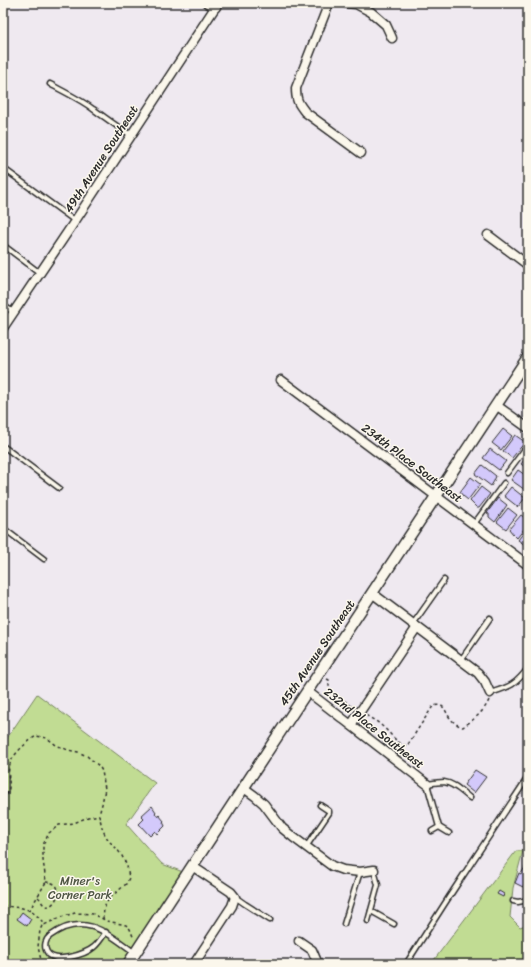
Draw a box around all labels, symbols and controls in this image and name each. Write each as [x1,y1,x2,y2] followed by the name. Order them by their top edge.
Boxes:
[58,101,144,217] street label: 49th Avenue Southeast
[357,417,467,509] street label: 234th Place Southeast
[273,595,361,711] street label: 45th Avenue Southeast
[319,682,429,774] street label: 232nd Place Southeast
[48,870,113,906] park label: Miner's Corner Park

